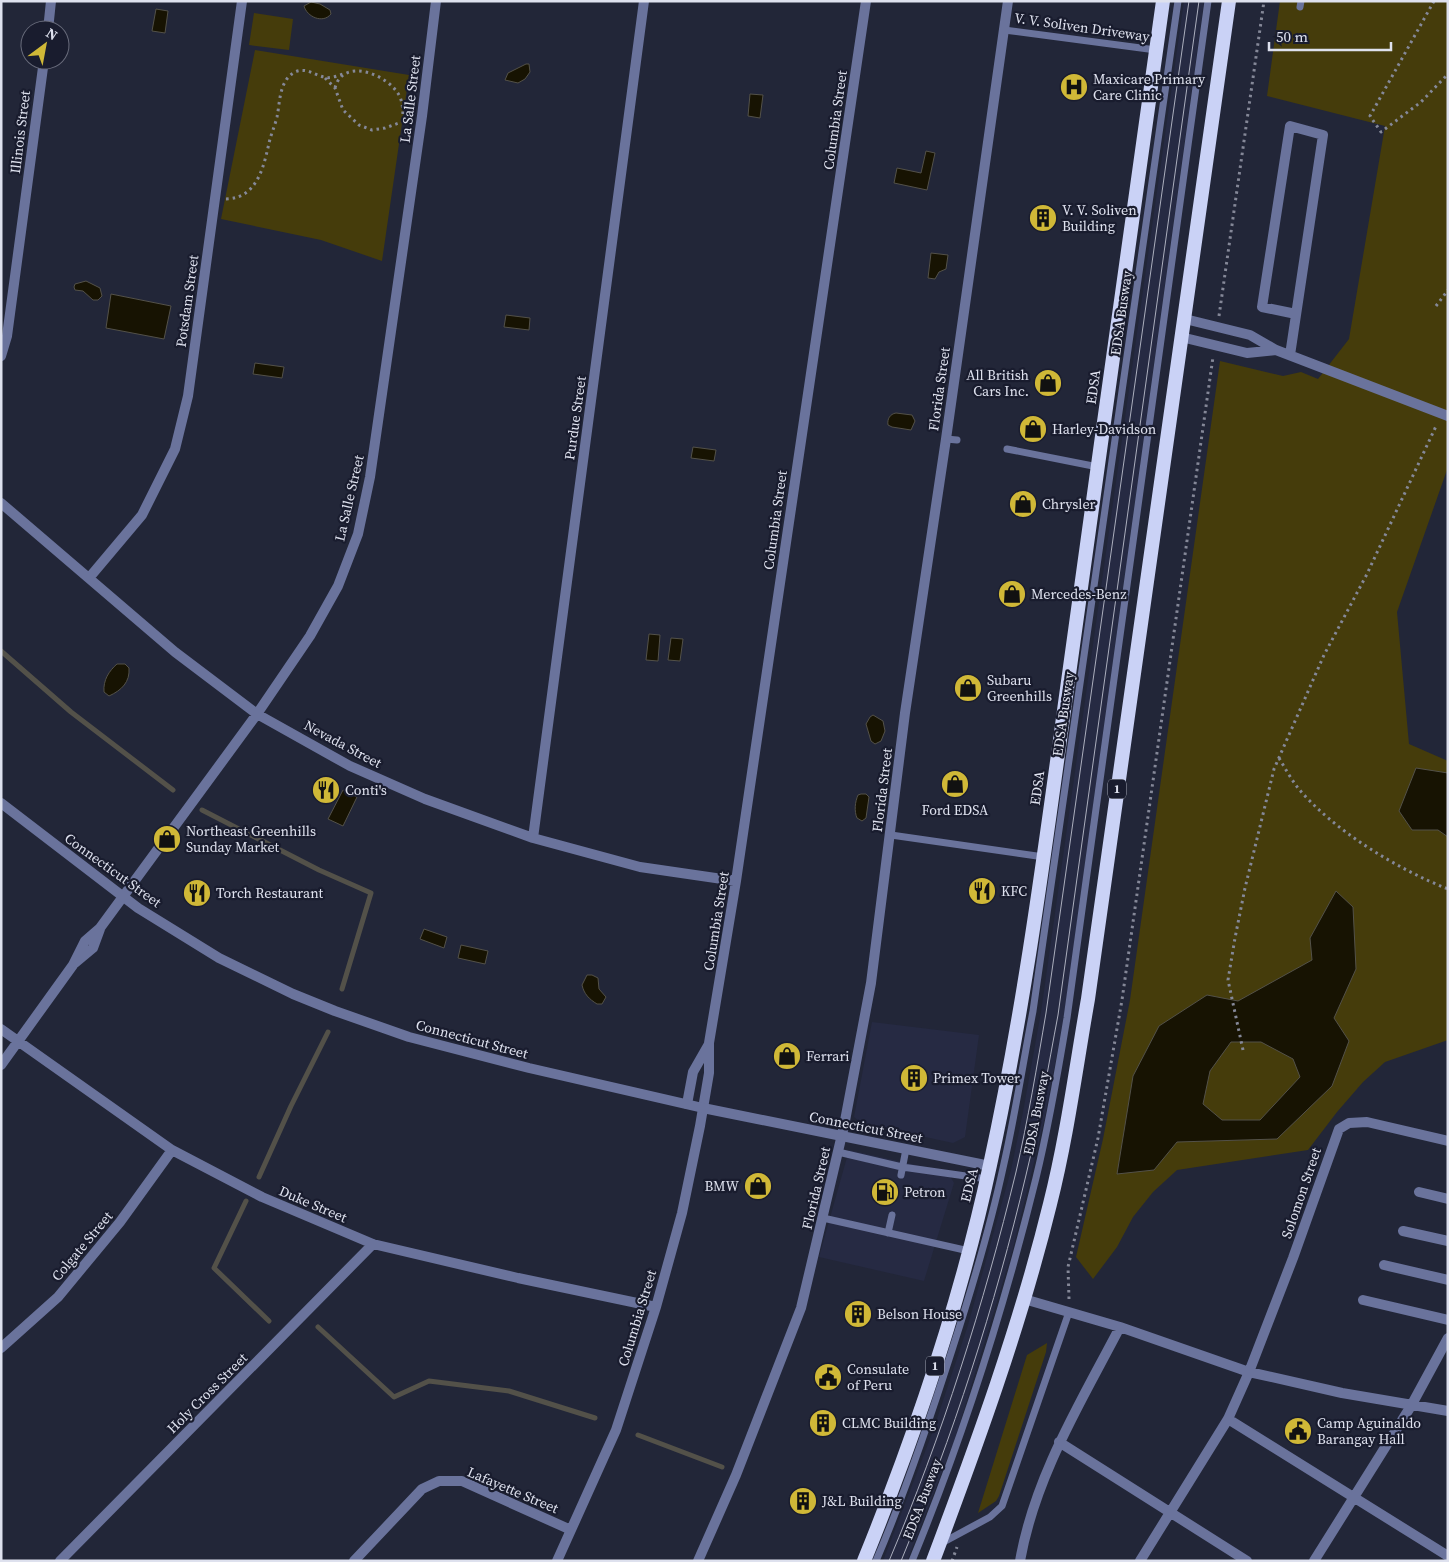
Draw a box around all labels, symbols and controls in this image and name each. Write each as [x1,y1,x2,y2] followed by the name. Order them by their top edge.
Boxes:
[1013,8,1152,46] street label: V. V. Soliven Driveway
[20,20,70,70] north arrow
[1269,20,1392,52] scale bar
[42,23,62,45] text: N
[1276,26,1308,47] text: 50 m
[395,54,425,144] street label: La Salle Street
[818,69,852,171] street label: Columbia Street
[1093,69,1206,105] place label: Maxicare Primary Care Clinic
[1059,72,1089,102] hospital icon: Maxicare Primary Care Clinic
[5,89,35,175] street label: Illinois Street
[1062,200,1137,236] place label: V. V. Soliven Building
[1028,203,1058,233] building icon: V. V. Soliven Building
[171,253,203,348] street label: Potsdam Street
[1105,269,1137,357] street label: EDSA Busway
[923,345,955,432] street label: Florida Street
[966,365,1029,401] place label: All British Cars Inc.
[1033,368,1063,398] shop icon: All British Cars Inc.
[1081,368,1105,406] street label: EDSA
[559,374,591,461] street label: Purdue Street
[1018,414,1048,444] shop icon: Harley-Davidson
[1052,419,1157,439] place label: Harley-Davidson
[329,452,369,543] street label: La Salle Street
[758,469,792,571] street label: Columbia Street
[1008,489,1038,519] shop icon: Chrysler
[1042,494,1096,514] place label: Chrysler
[997,579,1027,609] shop icon: Mercedes-Benz
[1031,584,1127,604] place label: Mercedes-Benz
[987,670,1052,706] place label: Subaru Greenhills
[1047,670,1079,758] street label: EDSA Busway
[953,673,983,703] shop icon: Subaru Greenhills
[301,715,386,773] street label: Nevada Street
[867,746,897,833] street label: Florida Street
[940,769,970,799] shop icon: Ford EDSA
[1025,769,1049,807] street label: EDSA
[311,775,341,805] restaurant icon: Conti's
[345,780,387,800] place label: Conti's
[1108,780,1126,799] road number: 1
[922,800,989,820] place label: Ford EDSA
[186,821,316,857] place label: Northeast Greenhills Sunday Market
[152,824,182,854] shop icon: Northeast Greenhills Sunday Market
[61,828,166,912] street label: Connecticut Street
[698,870,734,972] street label: Columbia Street
[967,876,997,906] restaurant icon: KFC
[182,878,212,908] restaurant icon: Torch Restaurant
[1001,881,1027,901] place label: KFC
[216,883,324,903] place label: Torch Restaurant
[414,1014,531,1064] street label: Connecticut Street
[772,1041,802,1071] shop icon: Ferrari
[806,1046,850,1066] place label: Ferrari
[899,1063,929,1093] building icon: Primex Tower
[933,1068,1020,1088] place label: Primex Tower
[1018,1068,1054,1157] street label: EDSA Busway
[808,1106,925,1148] street label: Connecticut Street
[797,1144,835,1231] street label: Florida Street
[1276,1144,1326,1241] street label: Solomon Street
[955,1165,983,1204] street label: EDSA
[743,1171,773,1201] shop icon: BMW
[704,1176,740,1196] place label: BMW
[870,1177,900,1207] fuel station icon: Petron
[276,1181,350,1227] street label: Duke Street
[904,1182,946,1202] place label: Petron
[47,1206,117,1285] street label: Colgate Street
[613,1267,661,1369] street label: Columbia Street
[843,1299,873,1329] building icon: Belson House
[877,1304,962,1324] place label: Belson House
[162,1348,252,1438] street label: Holy Cross Street
[926,1356,944,1375] road number: 1
[847,1359,909,1395] place label: Consulate of Peru
[813,1362,843,1392] public building icon: Consulate of Peru
[808,1408,838,1438] building icon: CLMC Building
[842,1413,936,1433] place label: CLMC Building
[1317,1413,1421,1449] place label: Camp Aguinaldo Barangay Hall
[1283,1416,1313,1446] public building icon: Camp Aguinaldo Barangay Hall
[897,1455,947,1542] street label: EDSA Busway
[464,1462,562,1518] street label: Lafayette Street
[788,1486,818,1516] building icon: J&L Building
[821,1491,902,1511] place label: J&L Building

